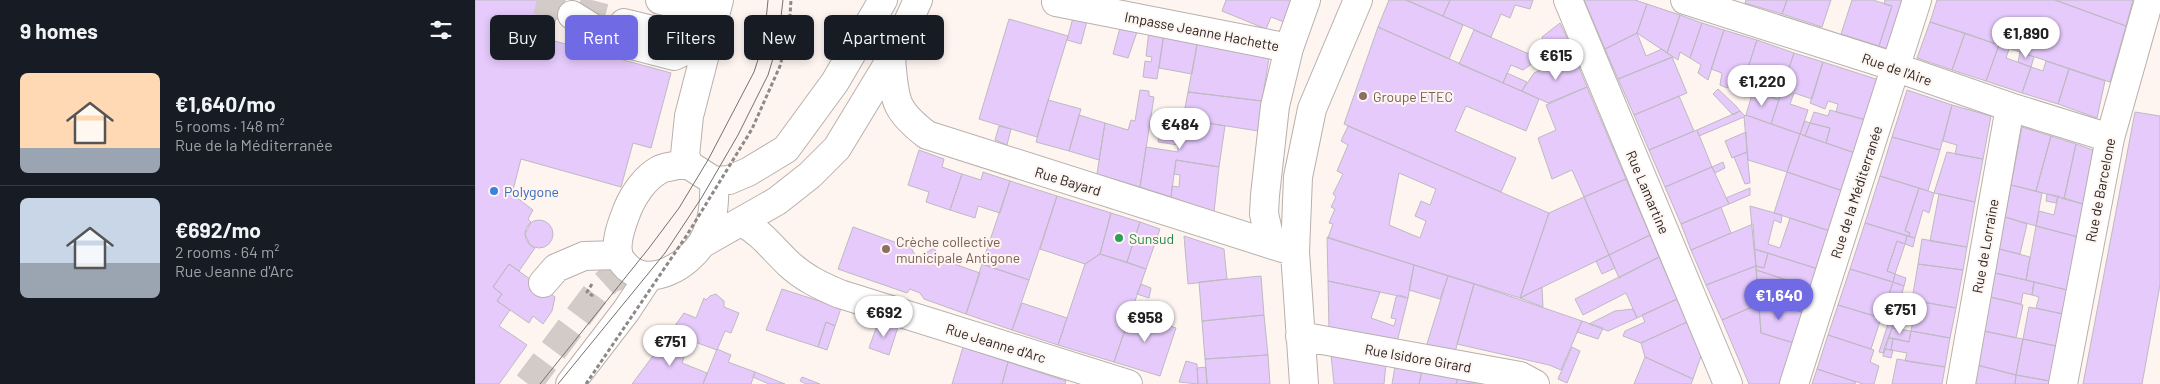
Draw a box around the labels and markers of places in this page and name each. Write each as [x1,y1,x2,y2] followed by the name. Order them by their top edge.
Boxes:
[1985,17,2067,59] pin: €1,890
[1526,38,1586,81] pin: €615
[1721,64,1803,107] pin: €1,220
[1373,88,1453,105] place label: Groupe ETEC
[1357,90,1369,102] marker: Groupe ETEC
[1150,108,1210,150] pin: €484
[504,183,559,200] place label: Polygone
[488,185,500,197] marker: Polygone
[1129,230,1174,247] place label: Sunsud
[1113,232,1125,244] marker: Sunsud
[896,233,1020,266] place label: Crèche collective municipale Antigone
[880,243,892,255] marker: Crèche collective municipale Antigone
[1738,278,1820,321] pin: €1,640
[1870,292,1930,335] pin: €751
[854,296,914,338] pin: €692
[1115,300,1175,343] pin: €958
[640,324,700,367] pin: €751

